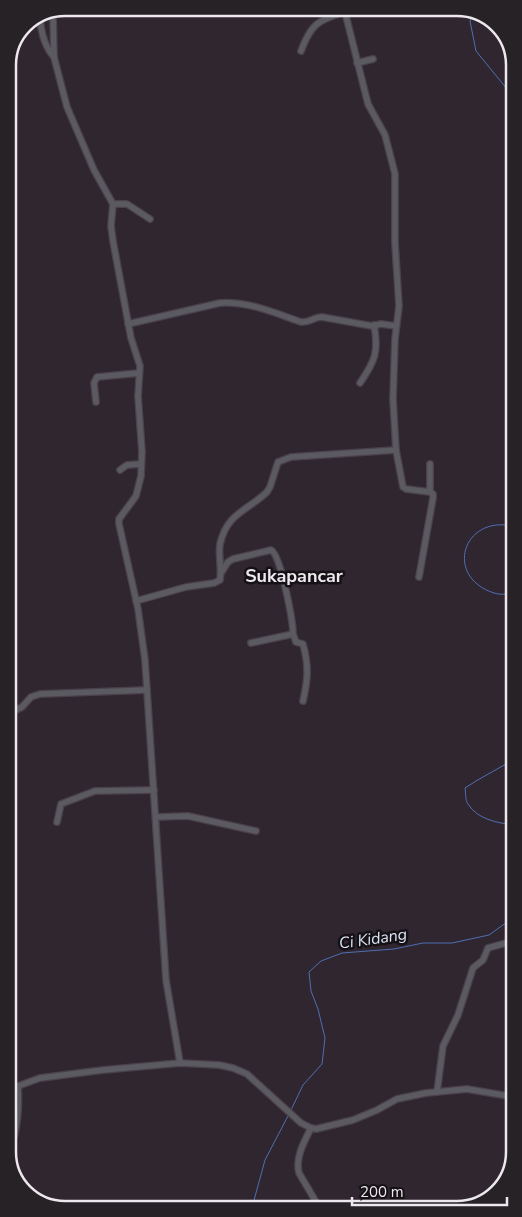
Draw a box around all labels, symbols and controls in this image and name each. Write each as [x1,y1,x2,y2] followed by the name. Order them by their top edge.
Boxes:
[245,564,343,588] district label: Sukapancar
[338,923,408,955] water label: Ci Kidang
[352,1174,507,1206] scale bar
[360,1182,404,1202] text: 200 m

